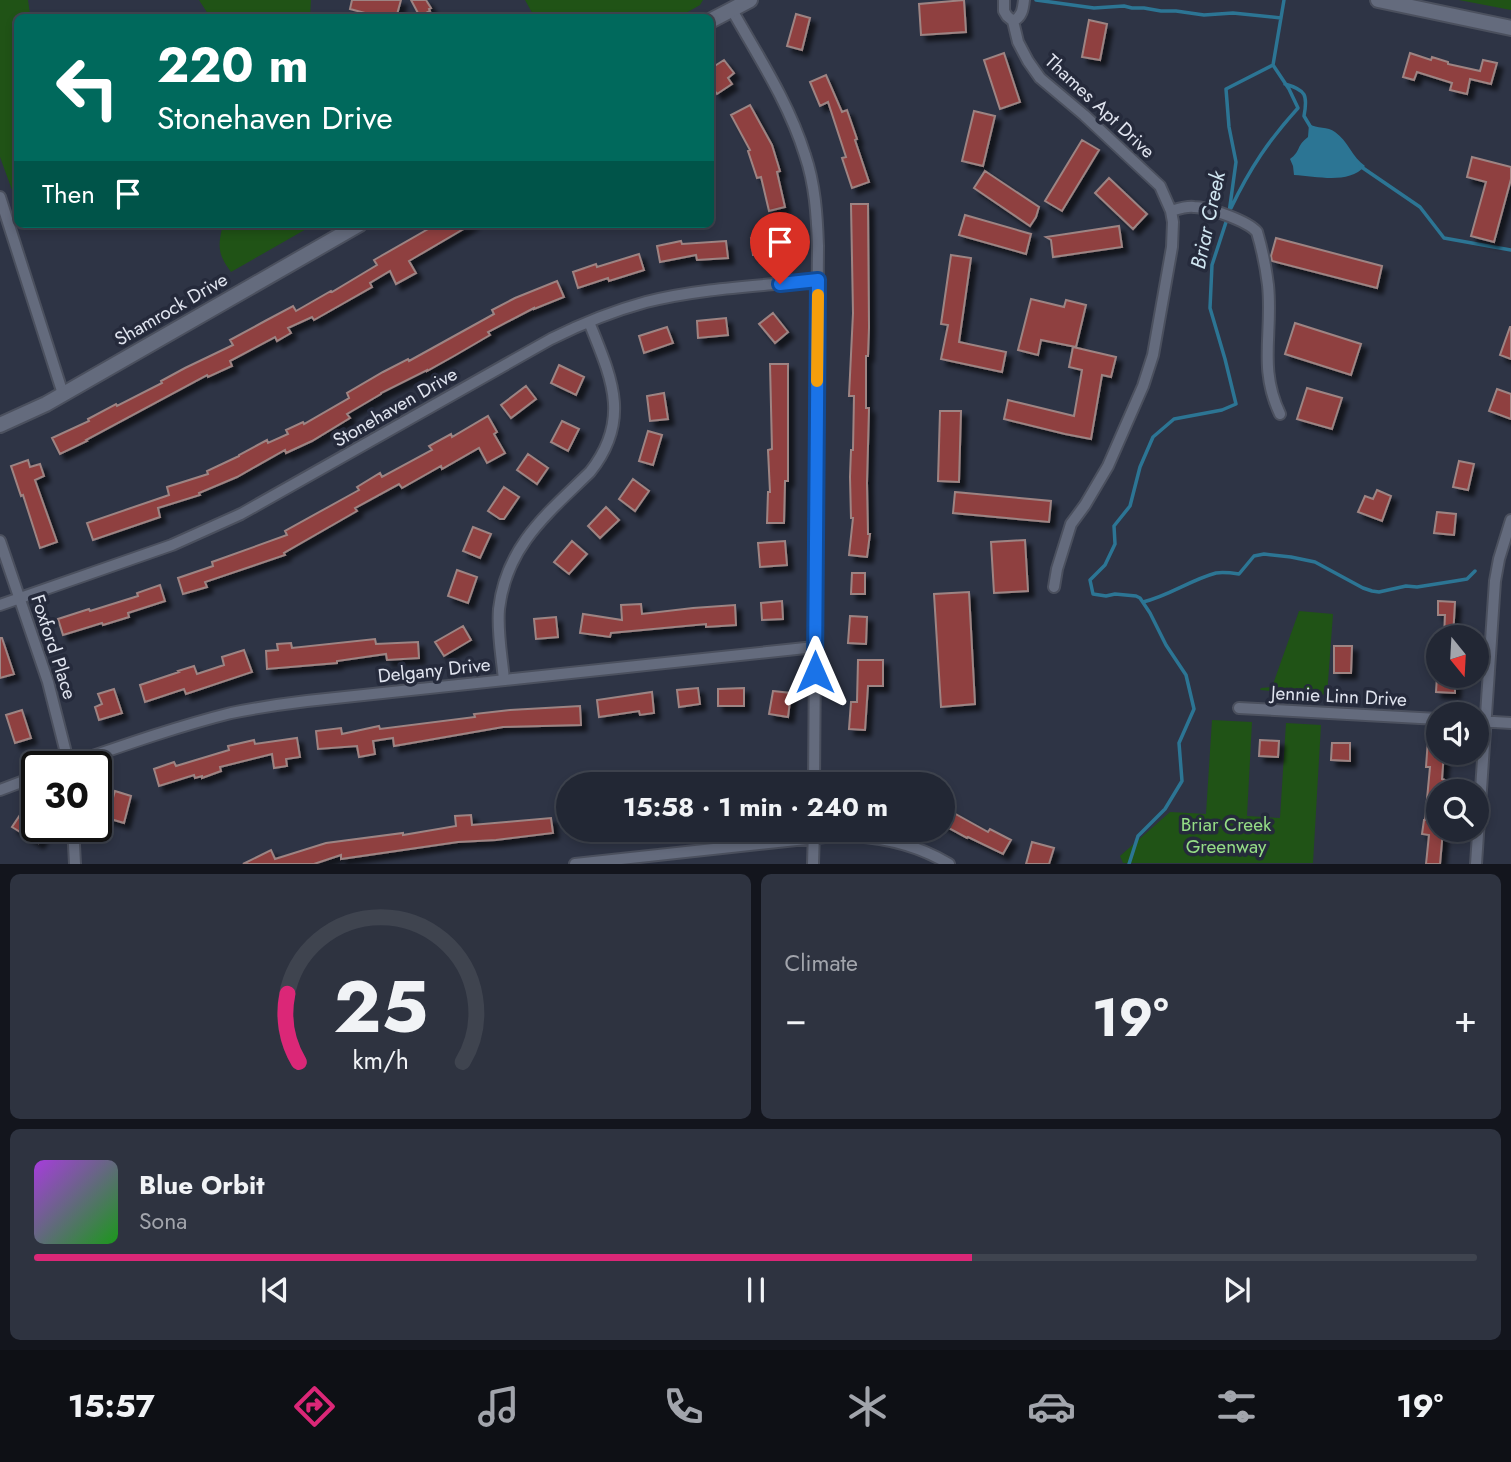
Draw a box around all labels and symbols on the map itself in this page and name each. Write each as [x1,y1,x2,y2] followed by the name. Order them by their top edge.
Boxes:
[1039,48,1161,164] street label: Thames Apt Drive
[1183,167,1233,272] water label: Briar Creek
[750,212,810,284] pin
[110,266,233,352] street label: Shamrock Drive
[328,360,463,454] street label: Stonehaven Drive
[24,591,84,703] street label: Foxford Place
[1426,625,1489,688] north arrow
[778,635,852,709] position arrow
[376,651,492,689] street label: Delgany Drive
[1267,679,1408,713] street label: Jennie Linn Drive
[21,751,112,842] speed limit sign: 30
[1181,811,1272,860] park label: Briar Creek Greenway

